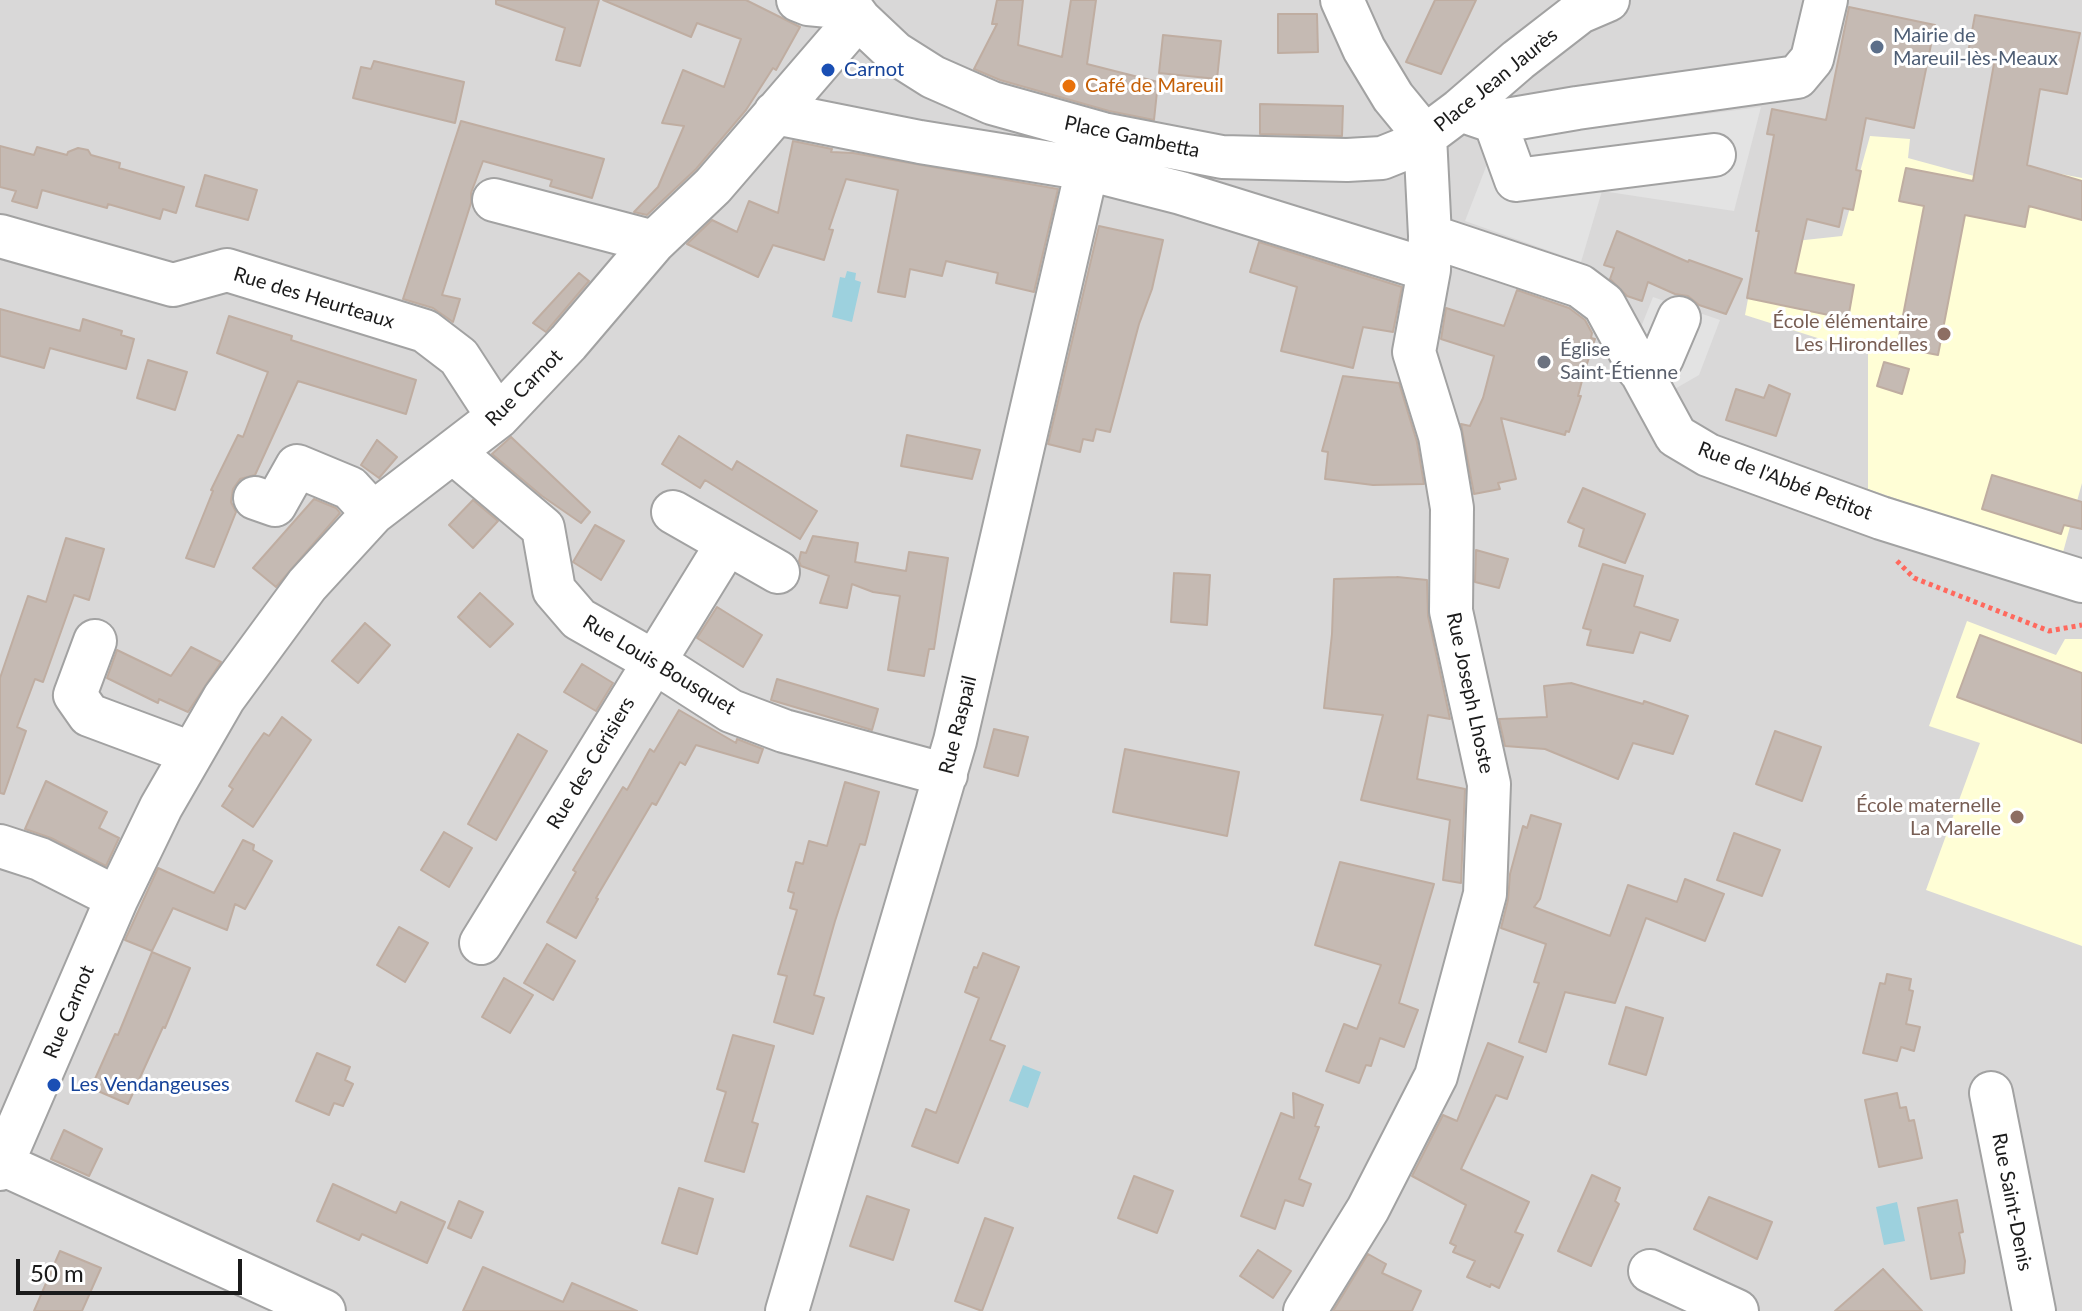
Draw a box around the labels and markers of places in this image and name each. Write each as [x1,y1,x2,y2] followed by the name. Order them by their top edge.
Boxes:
[1893,24,2058,71] place label: Mairie de Mareuil-lès-Meaux
[1868,38,1886,56] marker: Mairie de Mareuil-lès-Meaux
[844,58,904,82] place label: Carnot
[819,61,837,79] marker: Carnot
[1085,74,1224,98] place label: Café de Mareuil
[1060,77,1078,95] marker: Café de Mareuil
[1773,310,1928,357] place label: École élémentaire Les Hirondelles
[1935,325,1953,343] marker: École élémentaire Les Hirondelles
[1560,338,1678,385] place label: Église Saint-Étienne
[1535,353,1553,371] marker: Église Saint-Étienne
[1856,794,2001,841] place label: École maternelle La Marelle
[2008,808,2026,826] marker: École maternelle La Marelle
[70,1073,230,1097] place label: Les Vendangeuses
[45,1076,63,1094] marker: Les Vendangeuses

